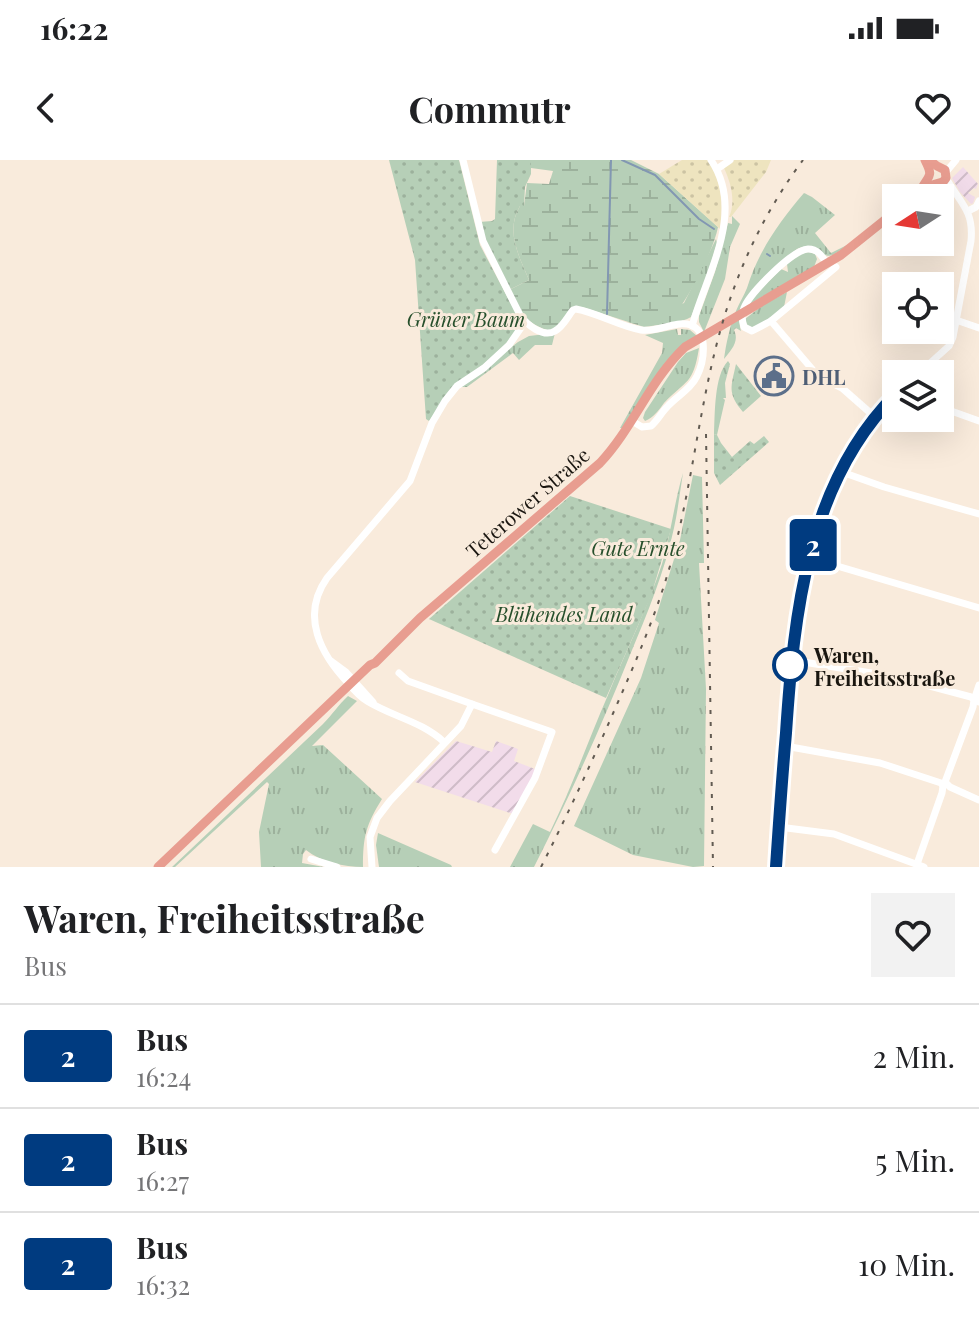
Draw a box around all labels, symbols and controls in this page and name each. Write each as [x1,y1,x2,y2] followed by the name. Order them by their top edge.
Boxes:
[40,8,108,48] text: 16:22
[408,84,571,132] text: Commutr
[24,86,68,130] icon: back
[911,86,955,130] icon: heart
[882,184,954,256] north arrow
[882,184,954,432] map controls
[882,272,954,344] button: locate
[407,305,525,332] park label: Grüner Baum
[753,355,795,397] public building icon: DHL
[882,360,954,432] button: layers
[802,363,846,390] place label: DHL
[459,441,595,563] street label: Teterower Straße
[787,519,839,571] line badge: 2
[806,526,820,563] text: 2
[591,534,685,561] park label: Gute Ernte
[494,600,634,627] park label: Blühendes Land
[813,641,955,691] place label: Waren, Freiheitsstraße
[773,648,807,682] marker: Waren, Freiheitsstraße
[24,892,425,943] text: Waren, Freiheitsstraße
[871,893,955,977] button: heart
[24,948,67,983] text: Bus
[136,1019,188,1059] text: Bus
[873,1036,955,1076] text: 2 Min.
[61,1037,75,1074] text: 2
[136,1059,191,1094] text: 16:24
[136,1123,188,1163] text: Bus
[875,1140,955,1180] text: 5 Min.
[61,1141,75,1178] text: 2
[136,1163,189,1198] text: 16:27
[136,1227,188,1267] text: Bus
[858,1244,955,1284] text: 10 Min.
[61,1245,75,1282] text: 2
[136,1267,190,1302] text: 16:32

